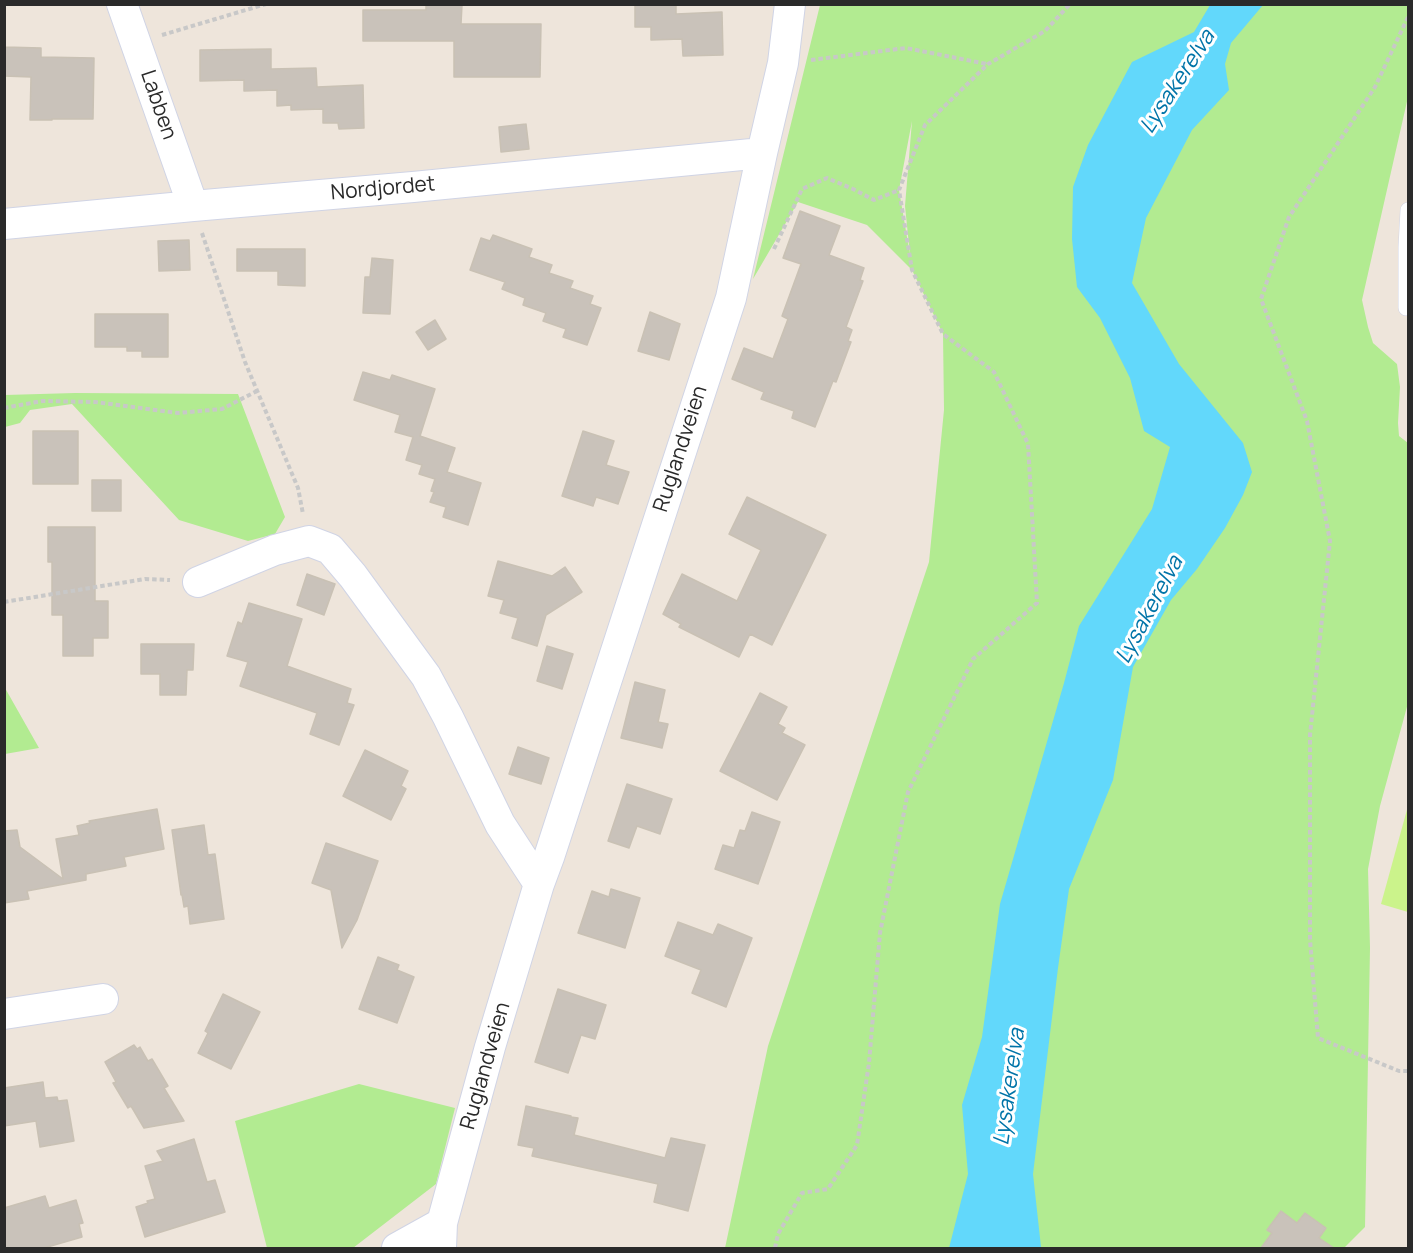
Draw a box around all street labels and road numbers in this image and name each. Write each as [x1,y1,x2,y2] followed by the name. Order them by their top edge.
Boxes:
[134,67,182,143] street label: Labben
[330,172,436,206] street label: Nordjordet
[649,383,713,515] street label: Ruglandveien
[456,999,516,1133] street label: Ruglandveien

